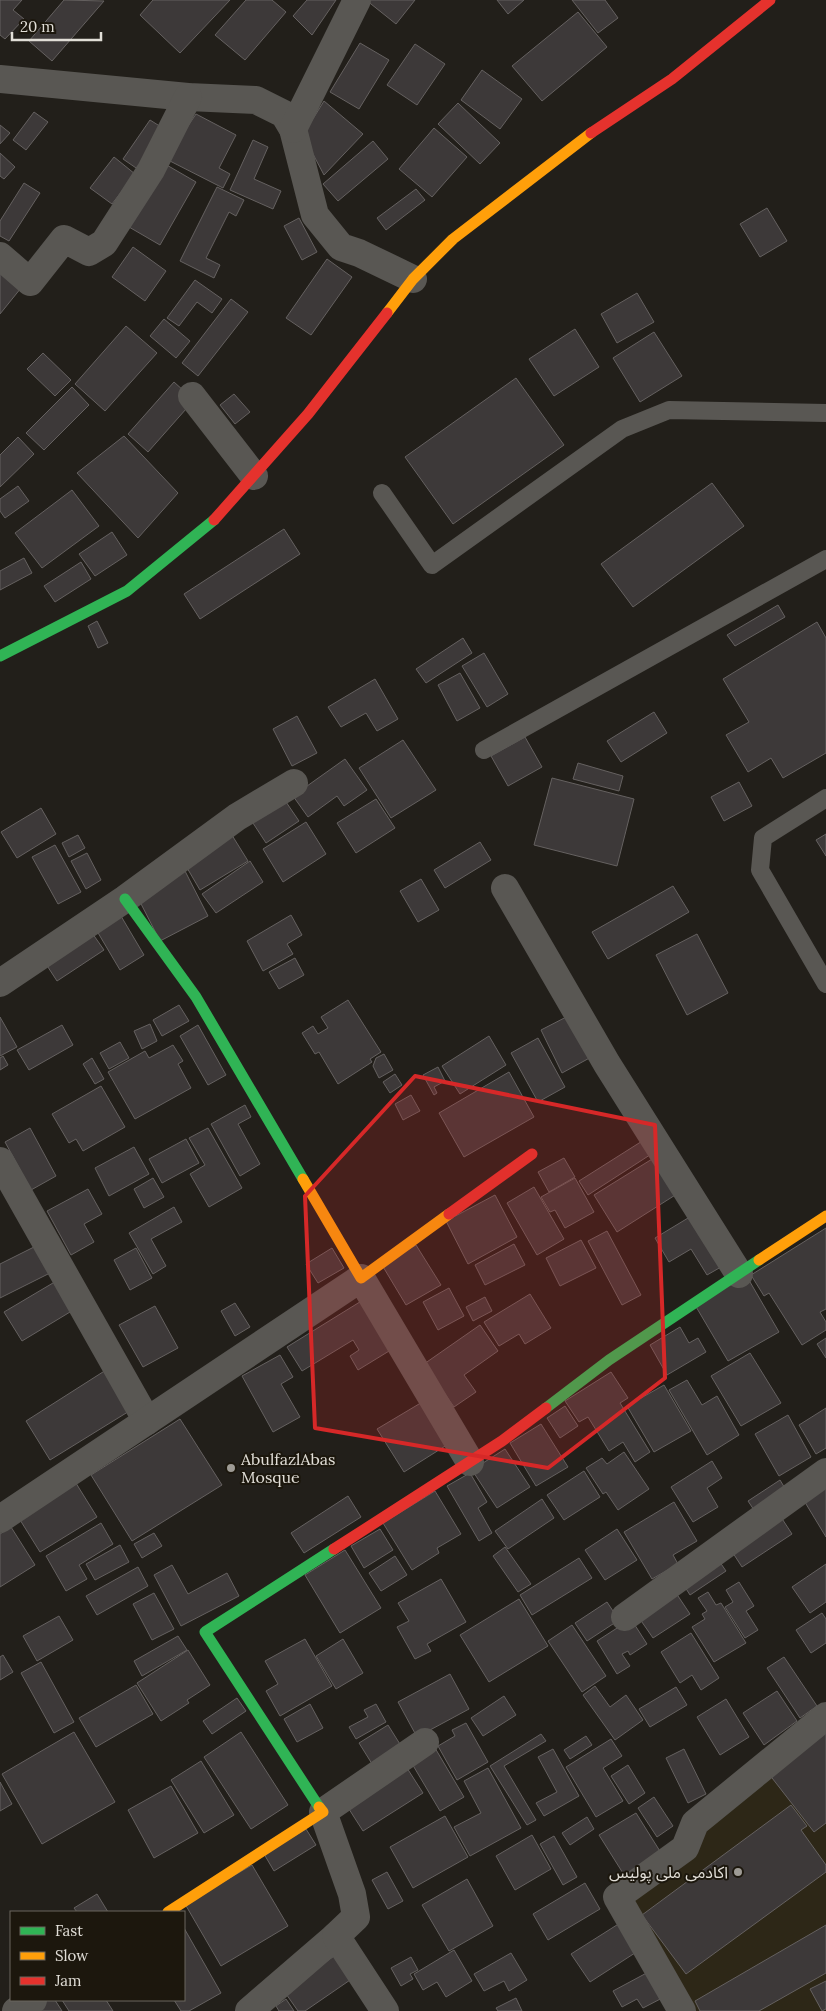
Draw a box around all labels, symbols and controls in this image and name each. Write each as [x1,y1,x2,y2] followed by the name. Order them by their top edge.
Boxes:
[12,10,101,42] scale bar
[20,17,55,36] text: 20 m
[240,1449,335,1487] place label: AbulfazlAbas Mosque
[225,1462,237,1474] marker: AbulfazlAbas Mosque
[609,1862,728,1883] place label: اکادمی ملی پولیس
[732,1866,744,1878] marker: اکادمی ملی پولیس
[10,1911,185,2001] legend
[55,1921,83,1940] text: Fast
[55,1946,88,1965] text: Slow
[54,1971,82,1990] text: Jam

